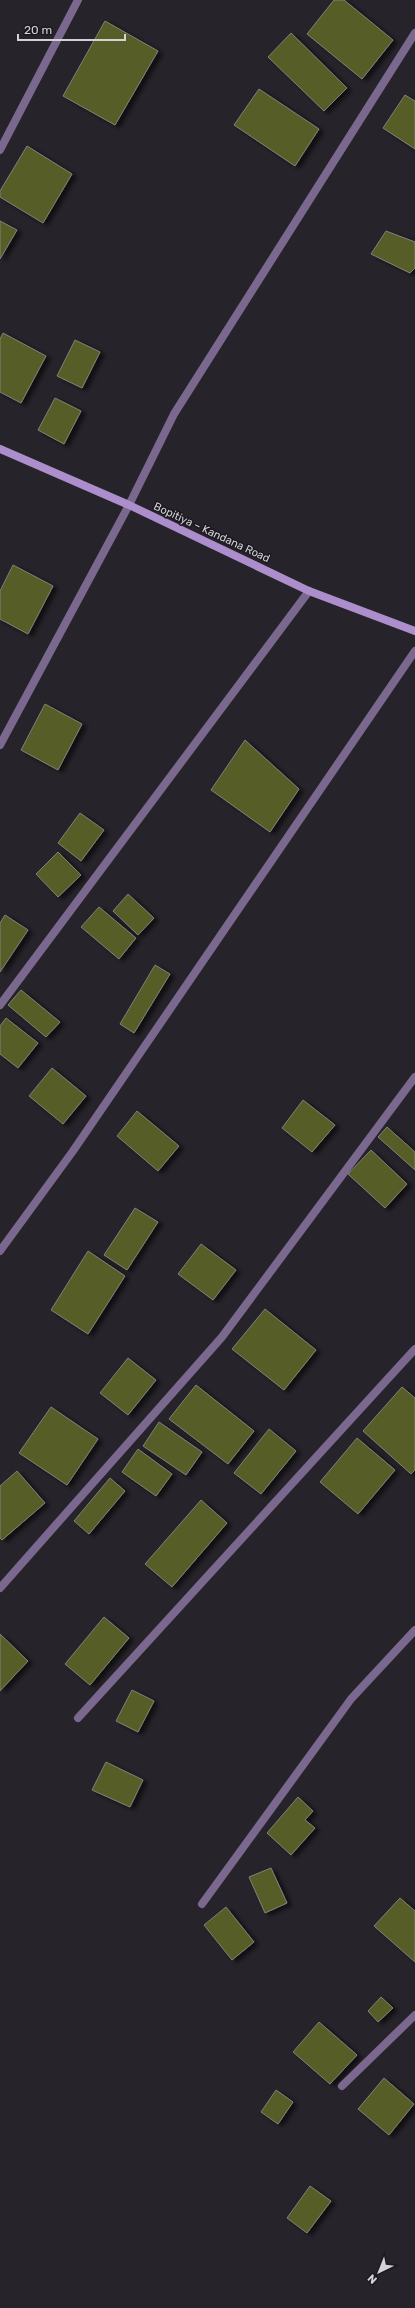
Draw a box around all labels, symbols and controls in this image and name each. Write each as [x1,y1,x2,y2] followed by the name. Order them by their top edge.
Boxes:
[18,16,125,42] scale bar
[24,23,52,37] text: 20 m
[152,500,272,565] street label: Bopitiya – Kandana Road
[359,2252,399,2292] north arrow
[365,2271,380,2286] text: N

